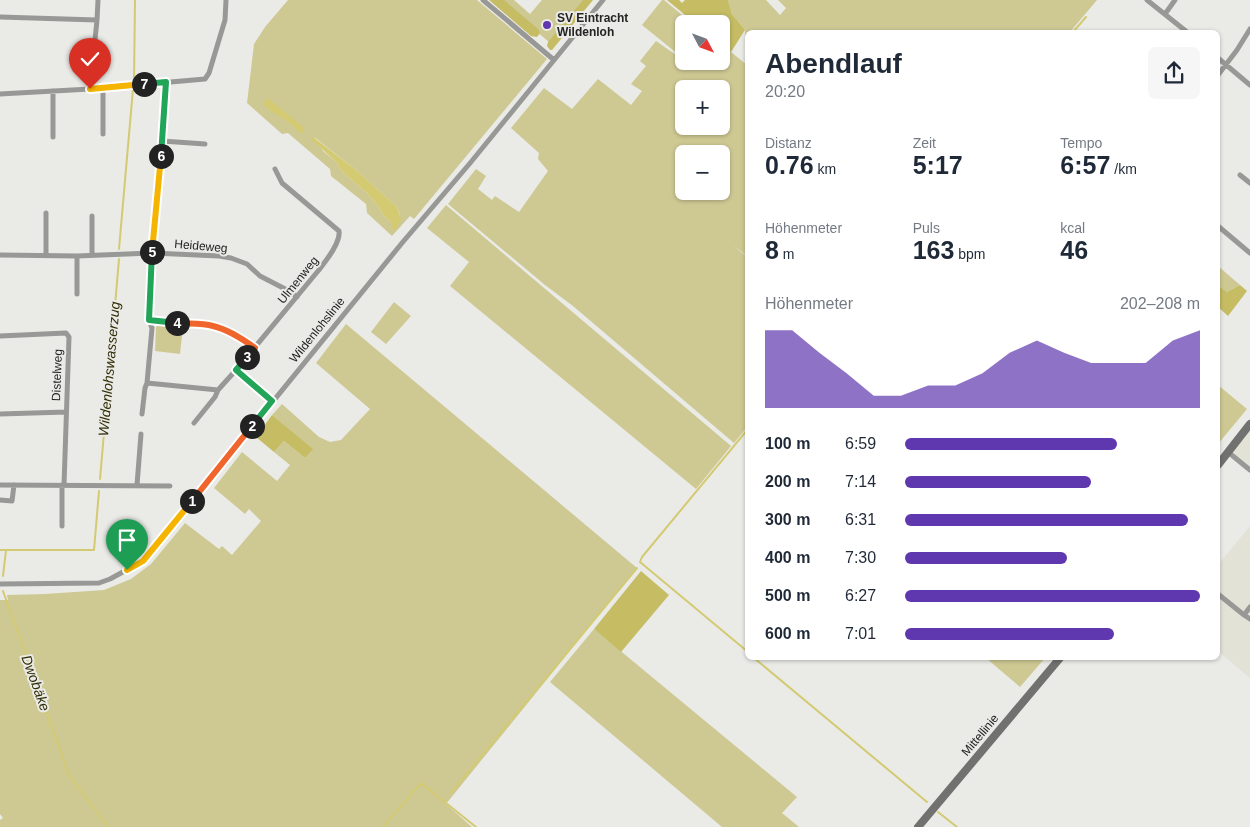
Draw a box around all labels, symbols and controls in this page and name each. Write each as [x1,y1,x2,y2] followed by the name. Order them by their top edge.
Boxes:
[557,11,628,39] place label: SV Eintracht Wildenloh
[675,15,730,70] north arrow
[675,15,730,200] map controls
[541,19,553,31] marker: SV Eintracht Wildenloh
[69,38,111,89] pin
[76,45,104,73] icon: check
[1148,47,1200,99] button: share
[765,48,902,79] text: Abendlauf
[132,72,156,96] pin: 7
[141,76,148,92] text: 7
[675,80,730,135] button: +
[765,83,805,100] text: 20:20
[765,135,812,151] text: Distanz
[913,135,936,151] text: Zeit
[1060,135,1102,151] text: Tempo
[148,144,174,168] pin: 6
[675,145,730,200] button: −
[158,148,165,164] text: 6
[765,151,814,179] text: 0.76
[913,151,963,179] text: 5:17
[1060,151,1110,179] text: 6:57
[814,161,836,177] text: km
[1110,161,1137,177] text: /km
[765,220,842,236] text: Höhenmeter
[913,220,940,236] text: Puls
[1060,220,1085,236] text: kcal
[765,236,779,264] text: 8
[913,236,954,264] text: 163
[1060,236,1088,264] text: 46
[174,237,228,255] street label: Heideweg
[140,240,164,264] pin: 5
[149,244,156,260] text: 5
[779,246,794,262] text: m
[954,246,986,262] text: bpm
[275,254,321,306] street label: Ulmenweg
[286,294,348,366] street label: Wildenlohslinie
[765,295,853,312] text: Höhenmeter
[1120,295,1200,312] text: 202–208 m
[95,301,123,437] water label: Wildenlohswasserzug
[164,310,190,336] pin: 4
[174,315,181,331] text: 4
[234,344,260,370] pin: 3
[49,349,65,401] street label: Distelweg
[244,349,251,365] text: 3
[240,414,264,438] pin: 2
[249,418,256,434] text: 2
[765,435,810,452] text: 100 m
[845,435,876,452] text: 6:59
[765,473,810,490] text: 200 m
[845,473,876,490] text: 7:14
[180,488,204,514] pin: 1
[189,493,196,509] text: 1
[765,511,810,528] text: 300 m
[845,511,876,528] text: 6:31
[106,519,148,570] pin
[113,526,141,554] icon: arrive
[765,549,810,566] text: 400 m
[845,549,876,566] text: 7:30
[765,587,810,604] text: 500 m
[845,587,876,604] text: 6:27
[765,625,810,642] text: 600 m
[845,625,876,642] text: 7:01
[18,653,54,713] water label: Dwobäke
[959,711,1002,759] street label: Mittellinie

